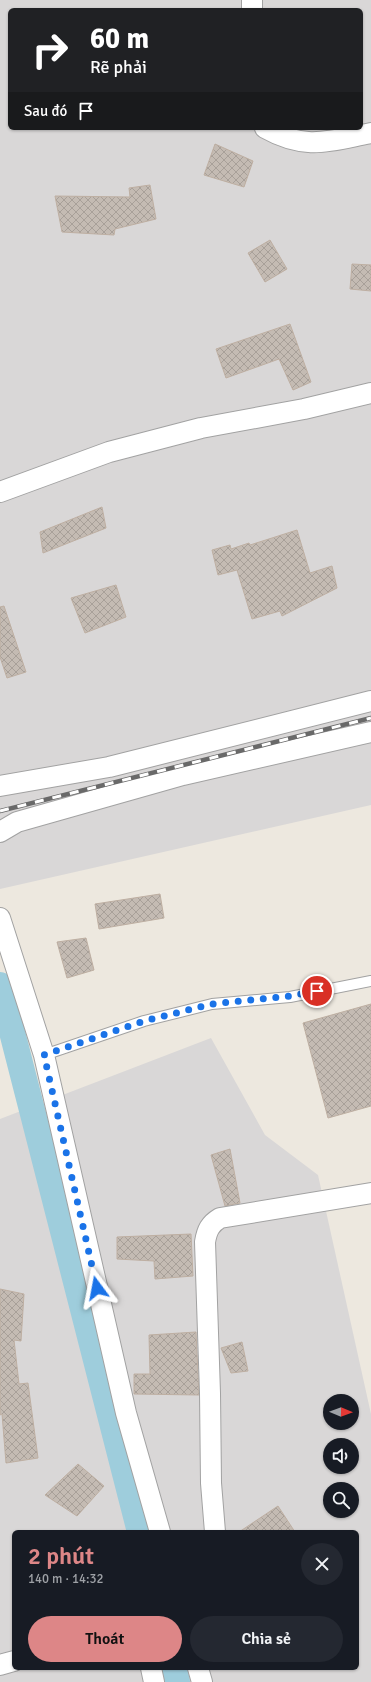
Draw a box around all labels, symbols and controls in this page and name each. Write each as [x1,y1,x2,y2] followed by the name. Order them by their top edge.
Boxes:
[90,22,149,56] text: 60 m
[24,24,76,76] icon: right
[90,56,147,78] text: Rẽ phải
[75,100,97,122] icon: arrive
[24,102,67,120] text: Sau đó
[300,974,334,1008] pin
[306,980,328,1002] icon: arrive
[76,1267,118,1309] position arrow
[323,1394,359,1430] north arrow
[323,1394,359,1518] map controls
[323,1438,359,1474] button: sound
[323,1482,359,1518] button: search
[28,1541,94,1571] text: 2 phút
[301,1543,343,1585] button: close
[28,1571,104,1587] text: 140 m · 14:32
[28,1616,182,1662] button: Thoát
[190,1616,343,1662] button: Chia sẻ

